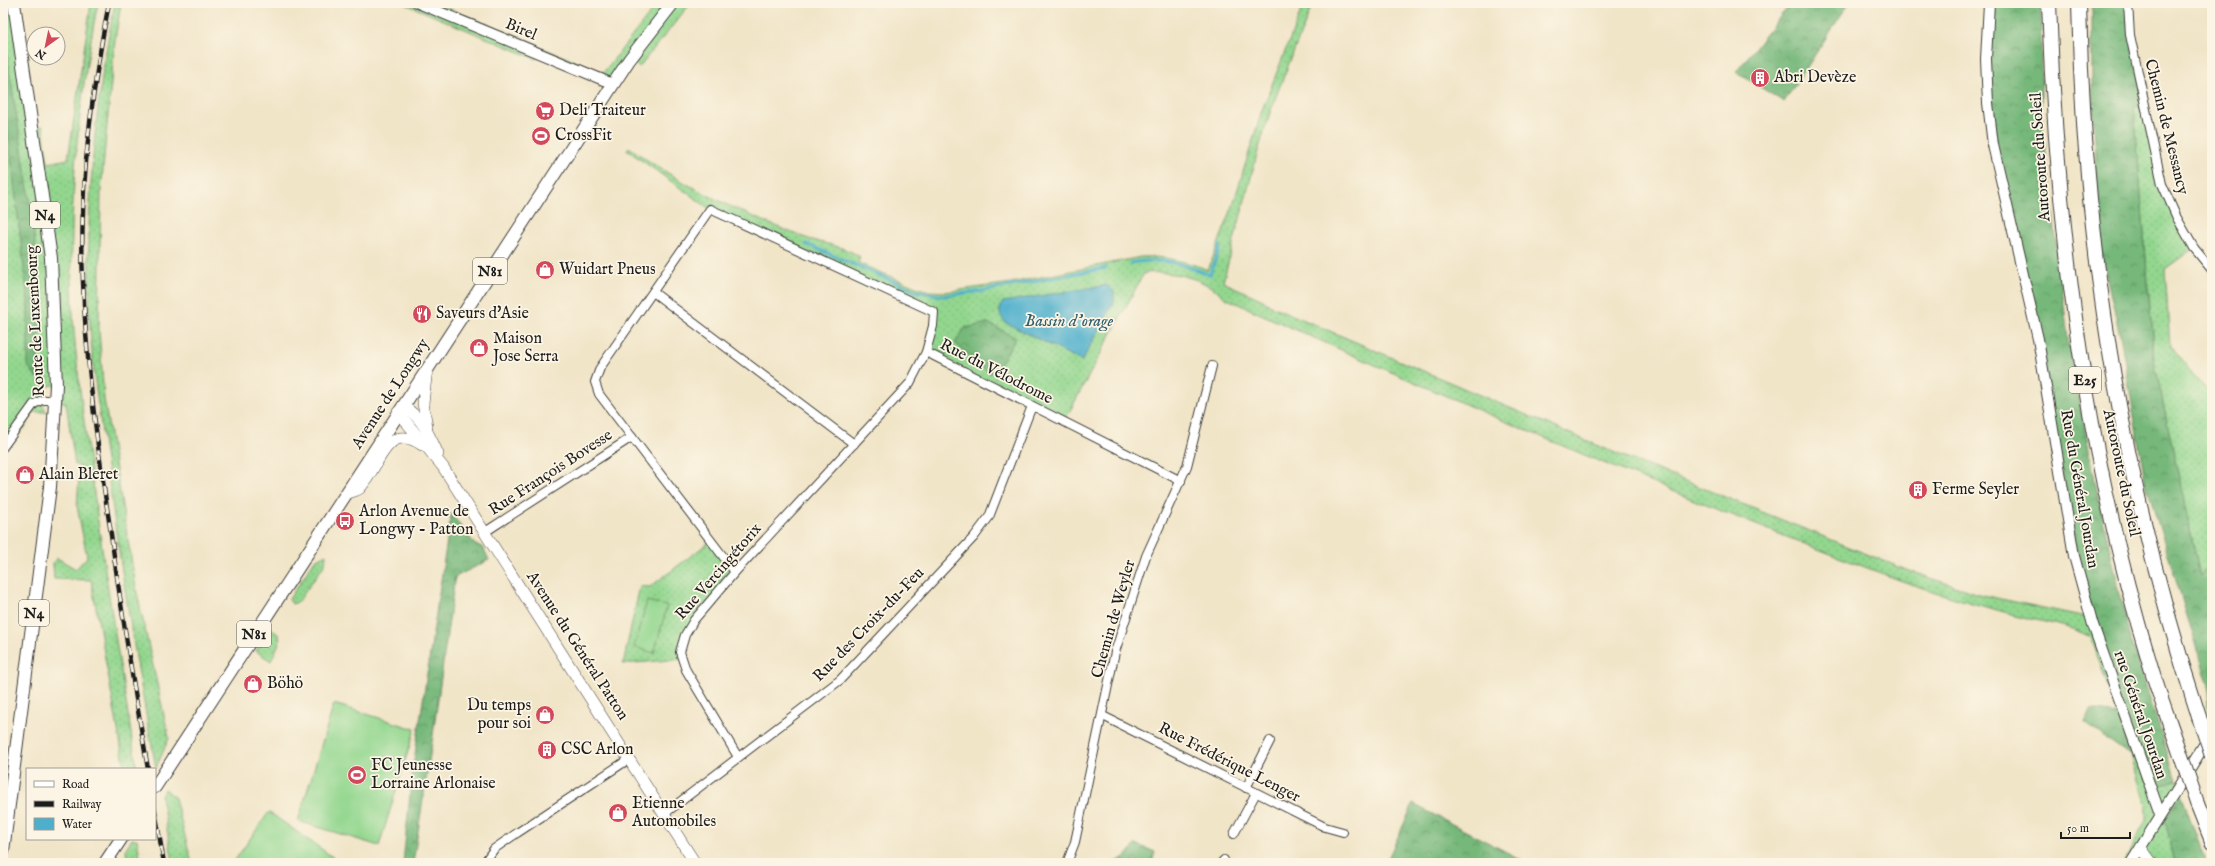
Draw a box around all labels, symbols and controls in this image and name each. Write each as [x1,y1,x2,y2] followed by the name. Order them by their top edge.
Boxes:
[502,14,540,46] street label: Birel
[26,26,66,66] north arrow
[33,45,50,63] text: N
[2139,57,2193,197] street label: Chemin de Messancy
[1749,67,1771,89] building icon: Abri Devèze
[1773,68,1856,88] place label: Abri Devèze
[2026,91,2056,223] street label: Autoroute du Soleil
[534,100,556,122] supermarket icon: Deli Traiteur
[559,101,646,121] place label: Deli Traiteur
[530,125,552,147] sports icon: CrossFit
[555,126,612,146] place label: CrossFit
[30,202,60,228] road number: N4
[22,244,50,397] street label: Route de Luxembourg
[473,258,507,284] road number: N81
[534,259,556,281] shop icon: Wuidart Pneus
[559,260,656,280] place label: Wuidart Pneus
[411,303,433,325] restaurant icon: Saveurs d'Asie
[436,304,529,324] place label: Saveurs d'Asie
[1025,311,1114,332] water label: Bassin d'orage
[491,329,558,367] place label: Maison Jose Serra
[347,335,434,454] street label: Avenue de Longwy
[936,335,1056,409] street label: Rue du Vélodrome
[468,337,490,359] shop icon: Maison Jose Serra
[2069,367,2101,393] road number: E25
[2098,407,2144,539] street label: Autoroute du Soleil
[2055,408,2103,570] street label: Rue du Général Jourdan
[485,426,617,520] street label: Rue François Bovesse
[14,464,36,486] shop icon: Alain Bleret
[38,465,119,485] place label: Alain Bleret
[1907,479,1929,501] building icon: Ferme Seyler
[1932,480,2019,500] place label: Ferme Seyler
[358,502,474,540] place label: Arlon Avenue de Longwy - Patton
[334,510,356,532] bus stop icon: Arlon Avenue de Longwy - Patton
[672,519,767,625] street label: Rue Vercingétorix
[1088,557,1141,681] street label: Chemin de Weyler
[809,564,929,686] street label: Rue des Croix-du-Feu
[521,567,633,725] street label: Avenue du Général Patton
[19,600,49,626] road number: N4
[237,621,271,647] road number: N81
[2109,648,2171,782] street label: rue Général Jourdan
[242,673,264,695] shop icon: Böhö
[267,674,304,694] place label: Böhö
[467,696,531,734] place label: Du temps pour soi
[534,704,556,726] shop icon: Du temps pour soi
[1155,719,1303,808] street label: Rue Frédérique Lenger
[536,739,558,761] building icon: CSC Arlon
[561,740,634,760] place label: CSC Arlon
[371,756,496,794] place label: FC Jeunesse Lorraine Arlonaise
[346,764,368,786] sports icon: FC Jeunesse Lorraine Arlonaise
[26,768,156,840] legend
[62,777,90,792] text: Road
[631,794,717,832] place label: Etienne Automobiles
[62,797,101,812] text: Railway
[607,802,629,824] shop icon: Etienne Automobiles
[2061,814,2130,840] scale bar
[62,817,93,832] text: Water
[2067,821,2089,836] text: 50 m

